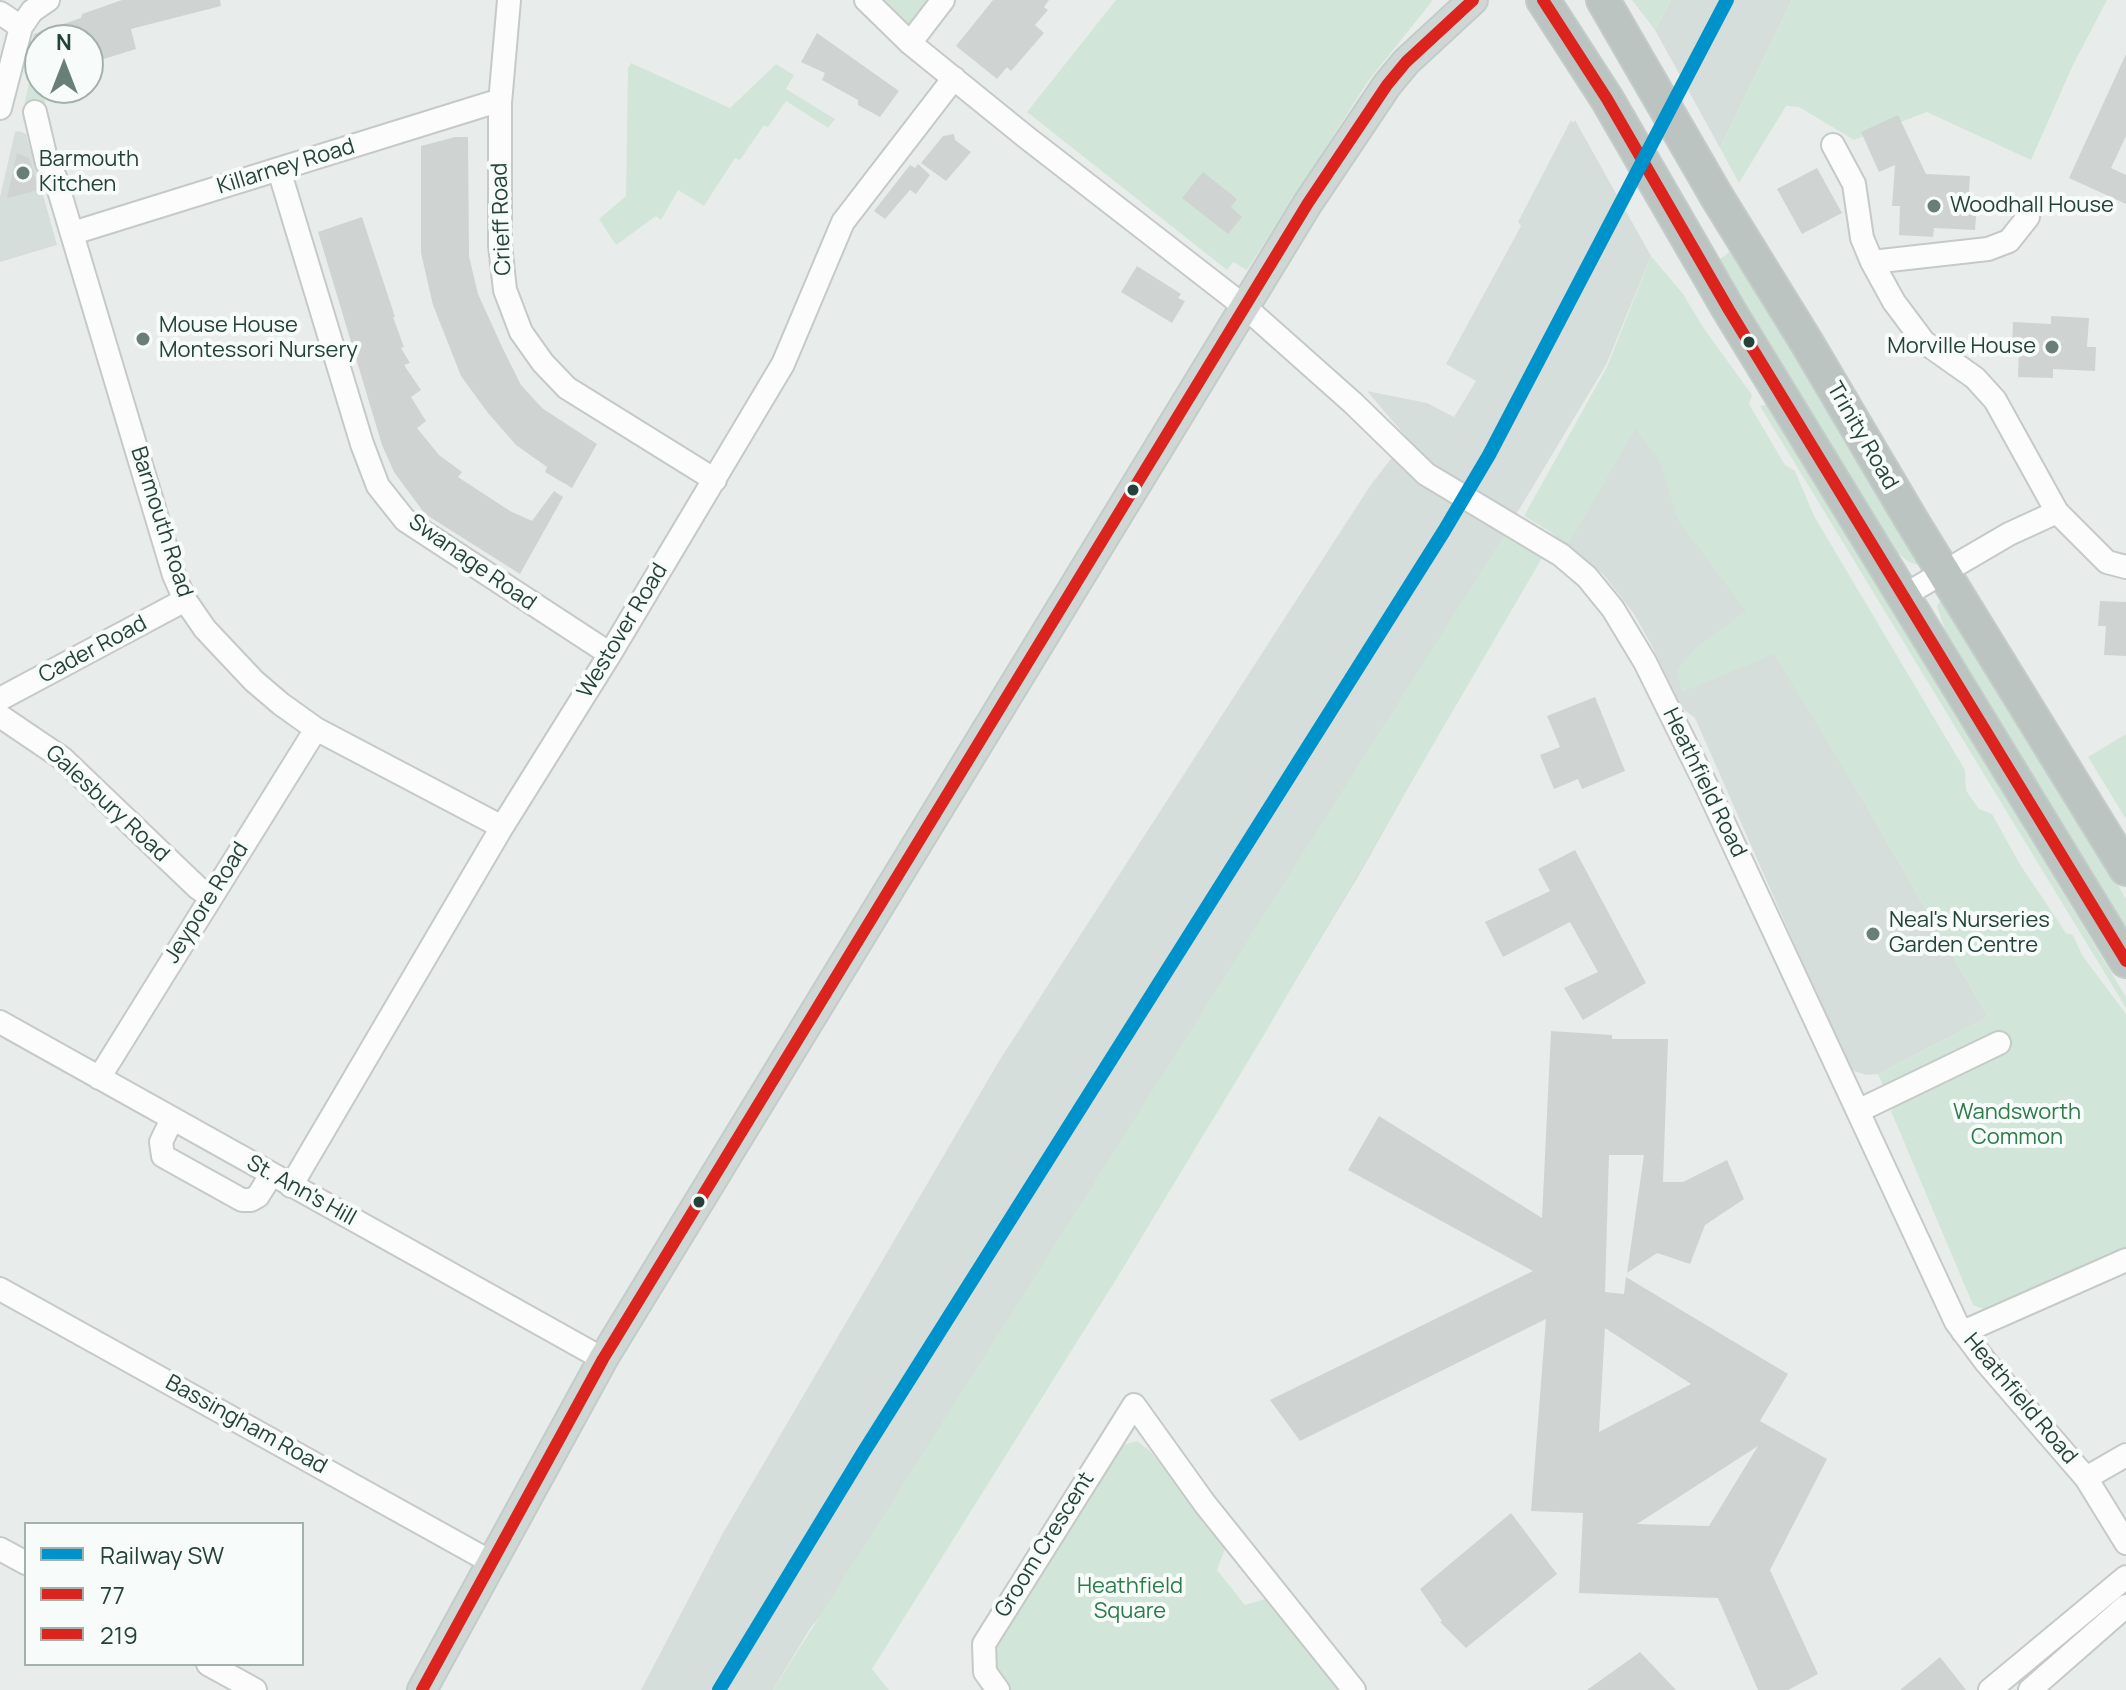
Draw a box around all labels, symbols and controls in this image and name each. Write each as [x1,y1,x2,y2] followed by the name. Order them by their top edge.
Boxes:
[24,24,104,104] north arrow
[56,27,72,57] text: N
[214,134,358,200] street label: Killarney Road
[39,147,139,198] place label: Barmouth Kitchen
[487,162,517,276] street label: Crieff Road
[14,164,32,182] marker: Barmouth Kitchen
[1950,193,2114,219] place label: Woodhall House
[1925,197,1943,215] marker: Woodhall House
[159,313,358,364] place label: Mouse House Montessori Nursery
[134,330,152,348] marker: Mouse House Montessori Nursery
[1741,334,1757,350] unlabelled marker
[1887,334,2036,360] place label: Morville House
[2043,338,2061,356] marker: Morville House
[1821,377,1903,495] street label: Trinity Road
[124,443,198,601] street label: Barmouth Road
[1125,482,1141,498] unlabelled marker
[403,509,541,617] street label: Swanage Road
[572,559,674,703] street label: Westover Road
[35,611,151,689] street label: Cader Road
[1656,704,1752,862] street label: Heathfield Road
[40,740,174,868] street label: Galesbury Road
[159,838,255,968] street label: Jeypore Road
[1889,908,2050,960] place label: Neal's Nurseries Garden Centre
[1864,925,1882,943] marker: Neal's Nurseries Garden Centre
[1953,1100,2081,1152] park label: Wandsworth Common
[242,1150,360,1232] street label: St. Ann's Hill
[691,1194,707,1210] unlabelled marker
[1958,1328,2082,1470] street label: Heathfield Road
[161,1370,331,1480] street label: Bassingham Road
[990,1467,1100,1623] street label: Groom Crescent
[24,1522,304,1666] legend
[100,1538,224,1571] text: Railway SW
[1077,1574,1183,1626] park label: Heathfield Square
[100,1578,125,1611] text: 77
[100,1618,138,1651] text: 219

